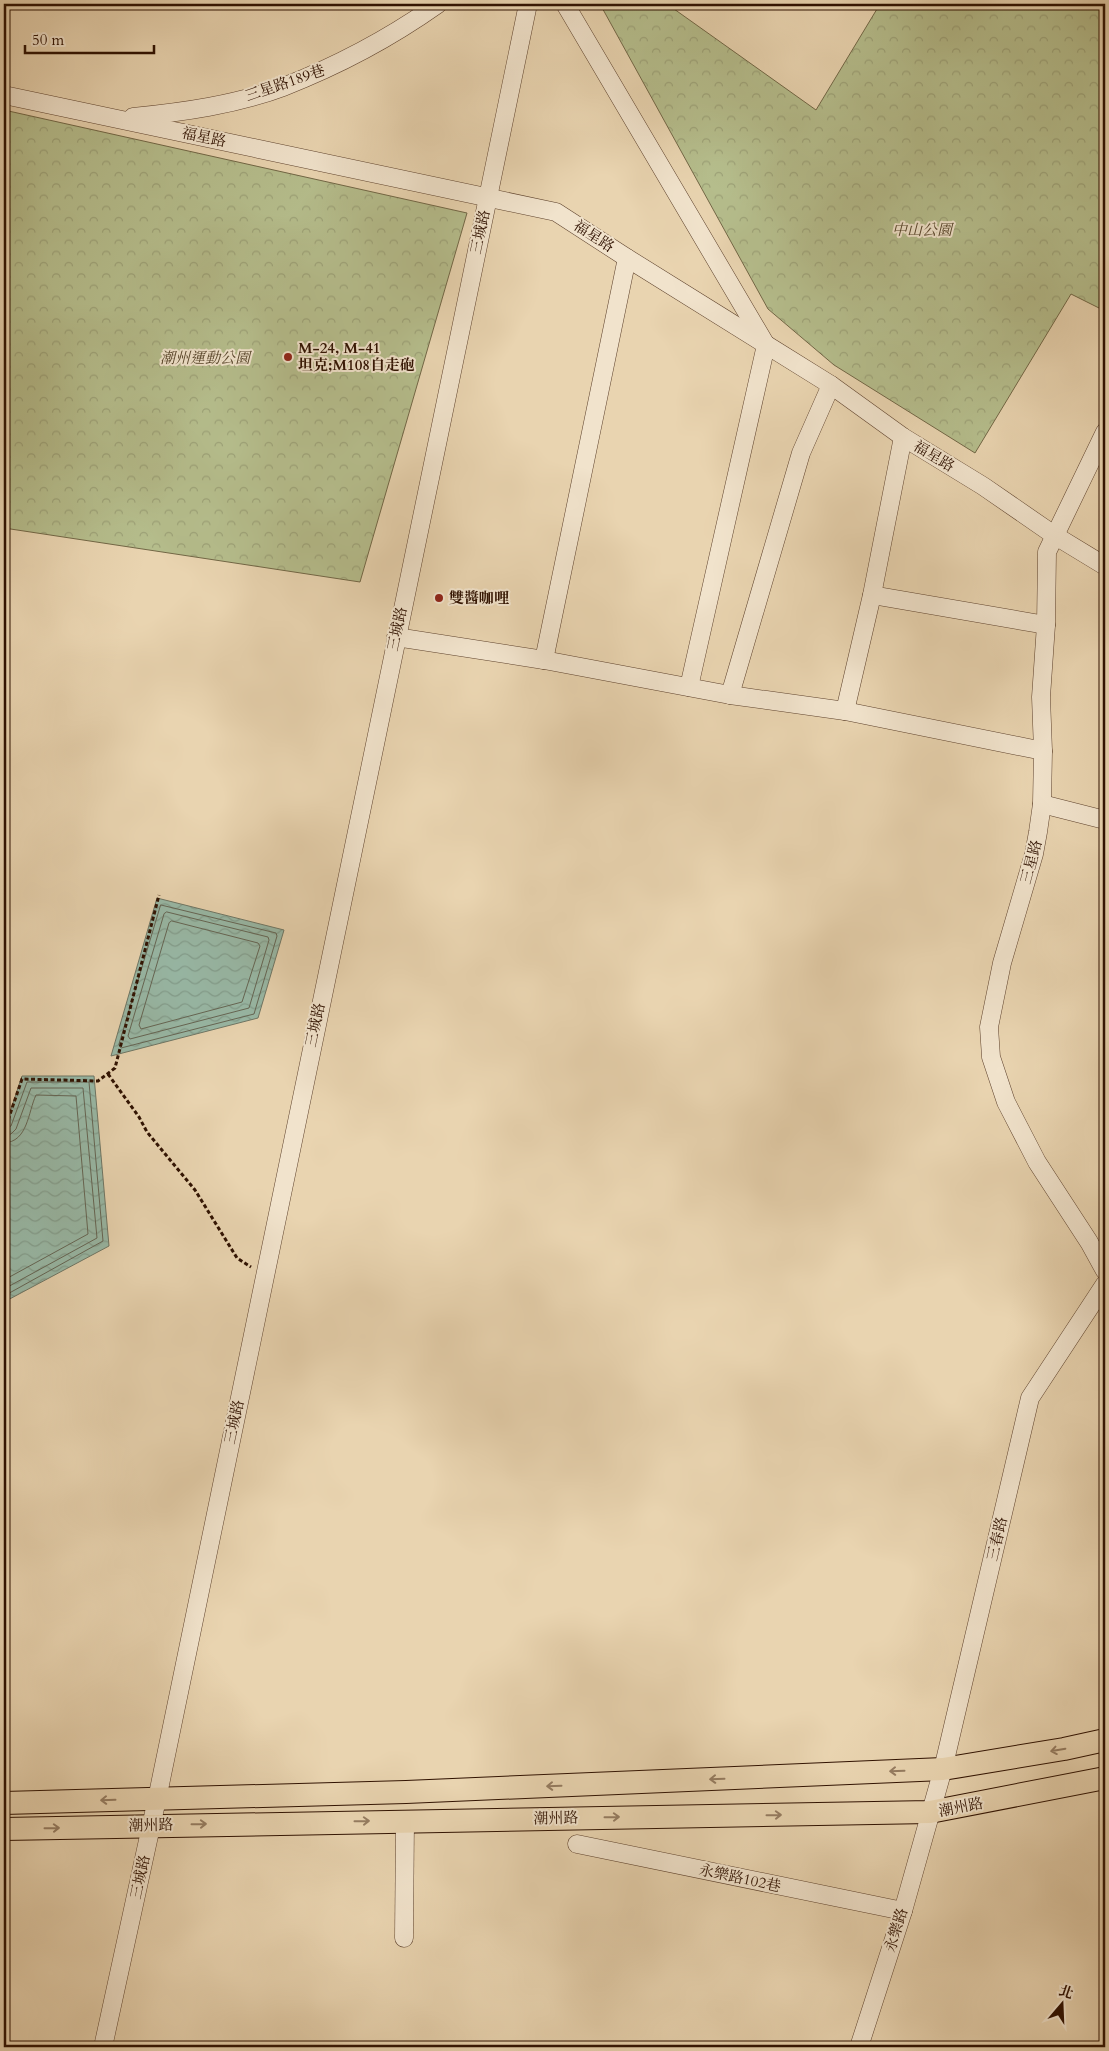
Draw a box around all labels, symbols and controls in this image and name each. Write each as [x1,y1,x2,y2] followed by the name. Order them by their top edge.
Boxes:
[25,22,154,54] scale bar
[32,30,64,50] text: 50 m
[242,60,328,106] street label: 三星路189巷
[180,123,228,151] street label: 福星路
[466,208,494,256] street label: 三城路
[570,215,618,257] street label: 福星路
[892,220,954,240] park label: 中山公園
[298,338,415,375] place label: M-24, M-41 坦克;M108自走砲
[160,348,252,368] park label: 潮州運動公園
[282,351,294,363] marker: M-24, M-41 坦克;M108自走砲
[910,436,958,476] street label: 福星路
[449,588,509,608] place label: 雙醬咖哩
[433,592,445,604] marker: 雙醬咖哩
[383,605,411,653] street label: 三城路
[1016,838,1046,886] street label: 三星路
[301,1001,329,1049] street label: 三城路
[220,1398,248,1446] street label: 三城路
[982,1515,1012,1563] street label: 三春路
[1050,1746,1066,1756] one-way arrow
[889,1766,905,1776] one-way arrow
[709,1774,725,1783] one-way arrow
[547,1781,563,1790] one-way arrow
[937,1793,985,1821] street label: 潮州路
[100,1795,116,1805] one-way arrow
[533,1808,579,1828] street label: 潮州路
[766,1810,782,1820] one-way arrow
[603,1812,619,1822] one-way arrow
[128,1815,174,1835] street label: 潮州路
[354,1816,370,1826] one-way arrow
[191,1820,207,1829] one-way arrow
[44,1823,60,1832] one-way arrow
[126,1853,154,1901] street label: 三城路
[697,1860,783,1896] street label: 永樂路102巷
[880,1906,912,1954] street label: 永樂路
[1036,1978,1086,2028] north arrow
[1056,1981,1076,2003] text: 北

